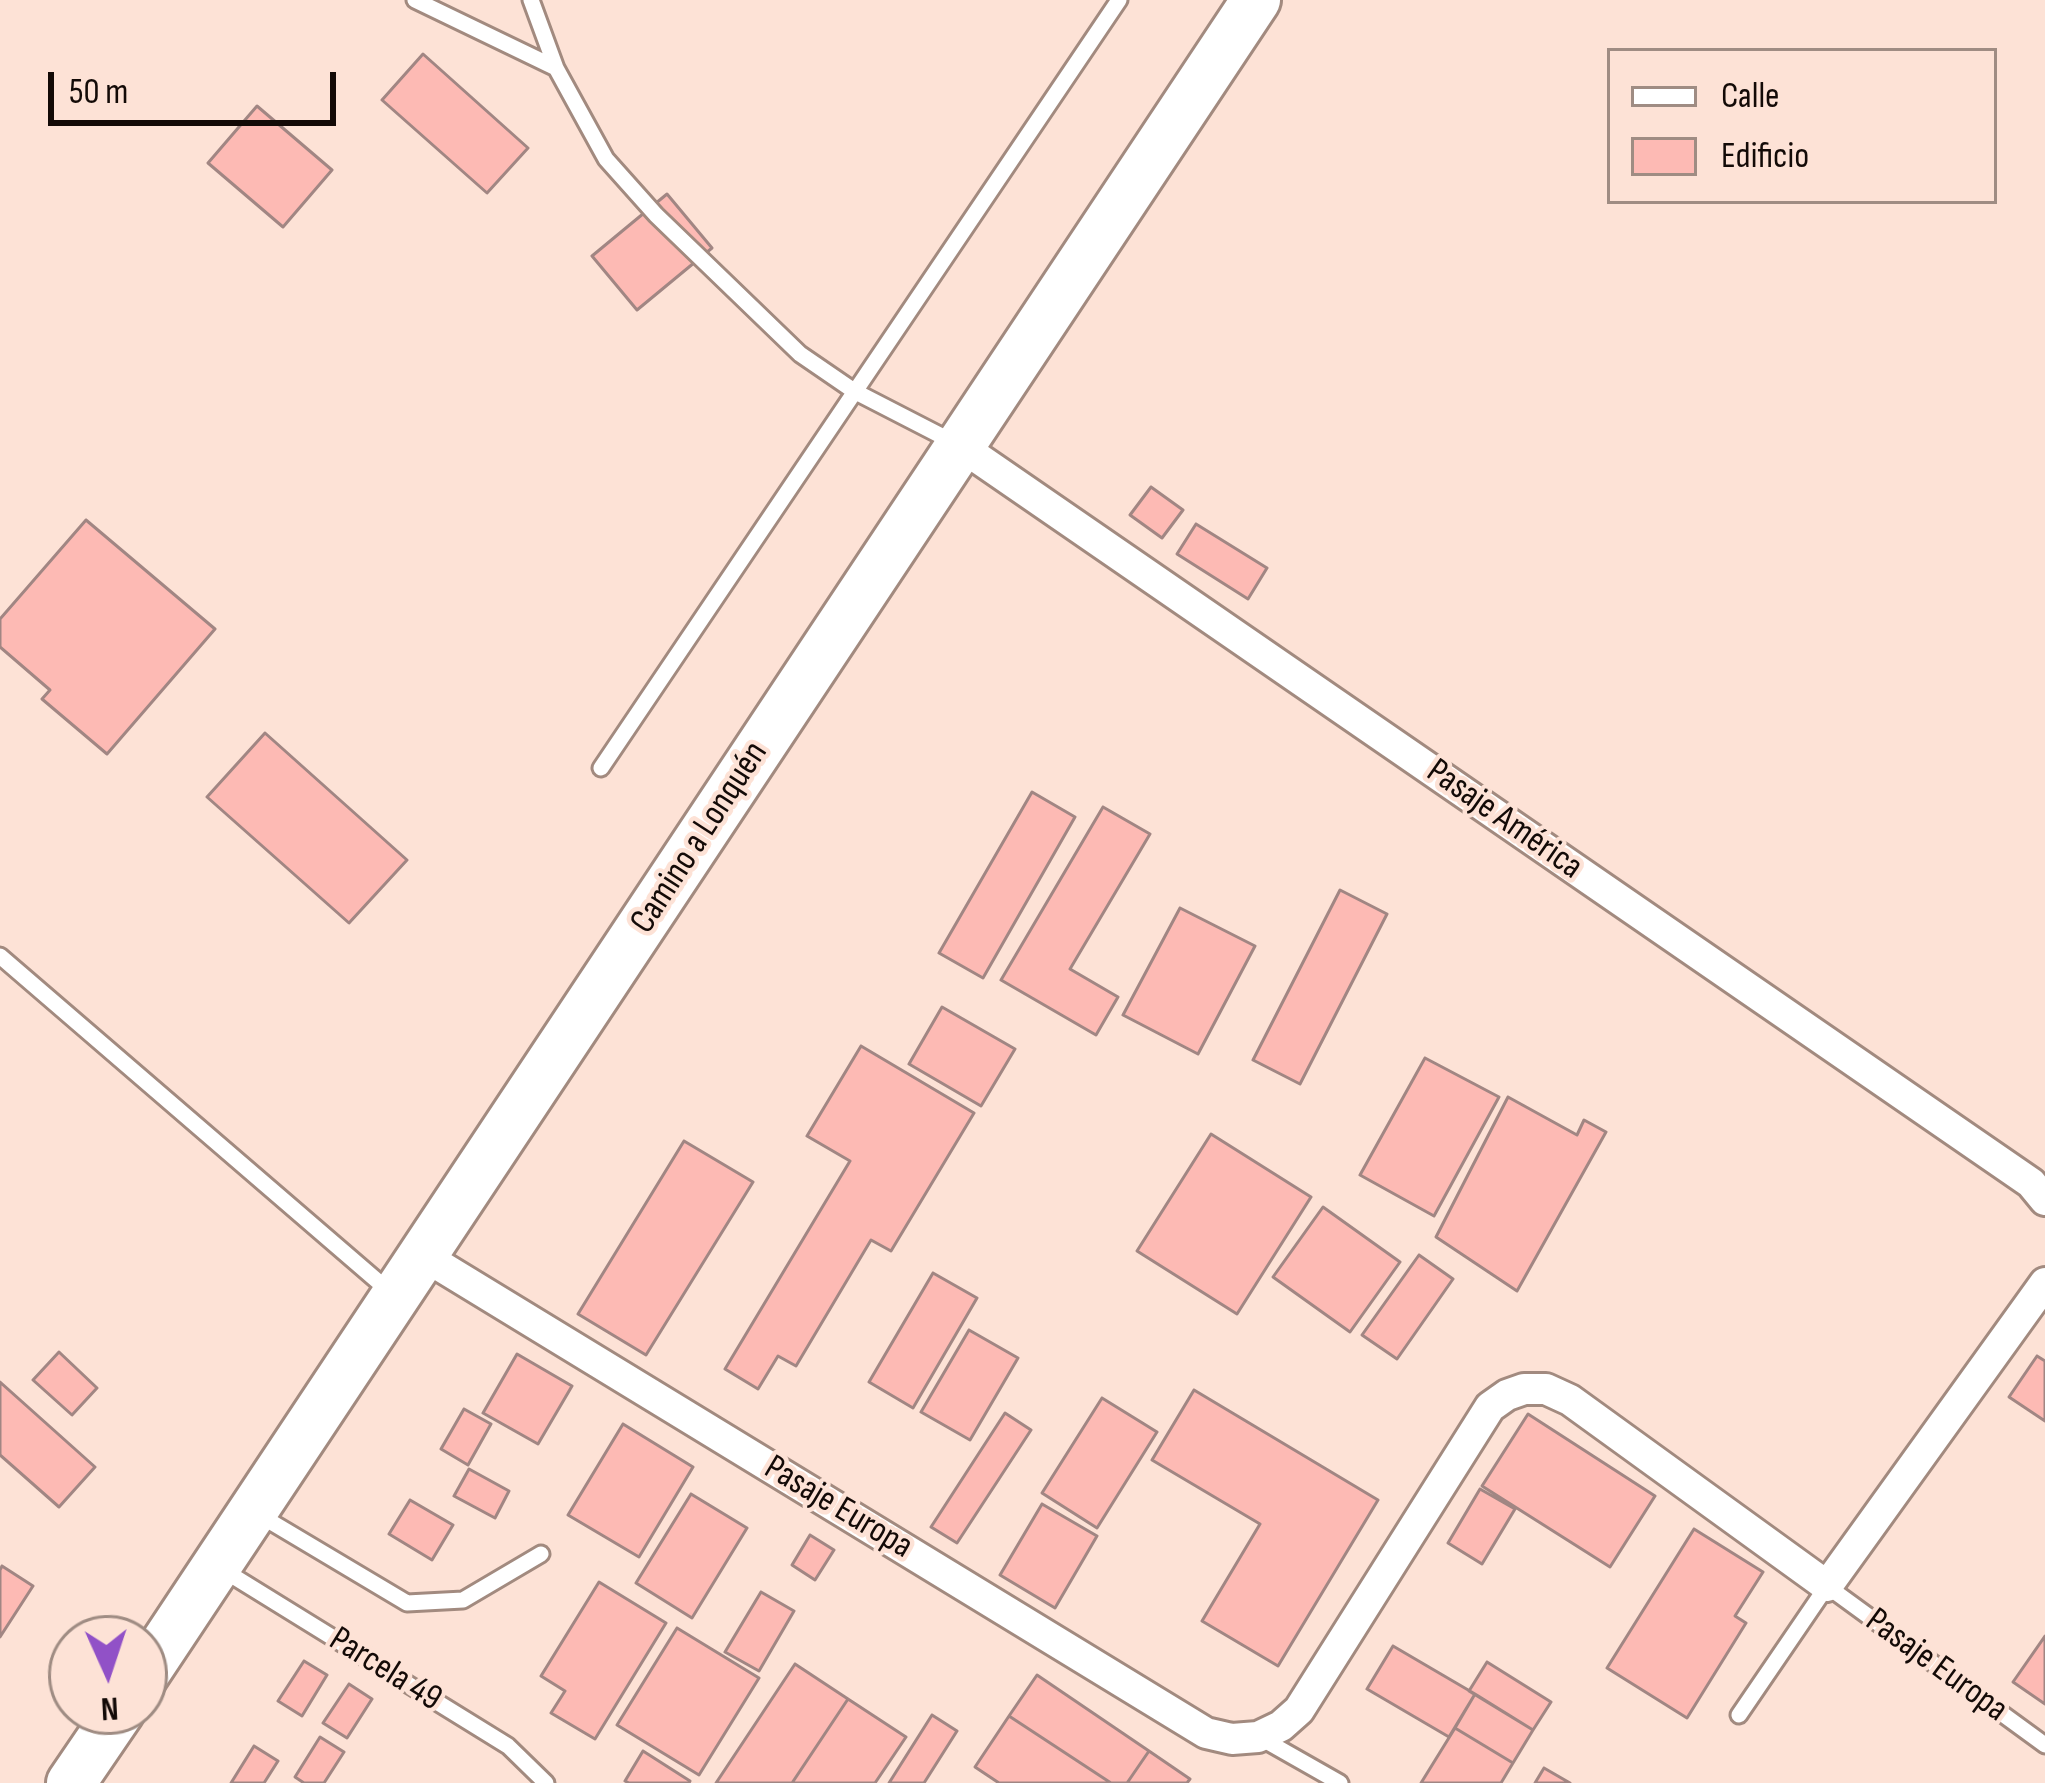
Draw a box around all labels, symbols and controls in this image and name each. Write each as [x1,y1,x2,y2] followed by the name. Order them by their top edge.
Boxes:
[54,48,342,122] scale bar
[1607,48,1997,204] legend
[69,71,128,114] text: 50 m
[1721,75,1780,118] text: Calle
[1721,135,1809,178] text: Edificio
[622,734,778,942] street label: Camino a Lonquén
[1418,751,1590,889] street label: Pasaje América
[756,1447,920,1569] street label: Pasaje Europa
[1856,1600,2016,1732] street label: Pasaje Europa
[48,1615,168,1735] north arrow
[321,1619,449,1721] street label: Parcela 49
[100,1688,120,1728] text: N

